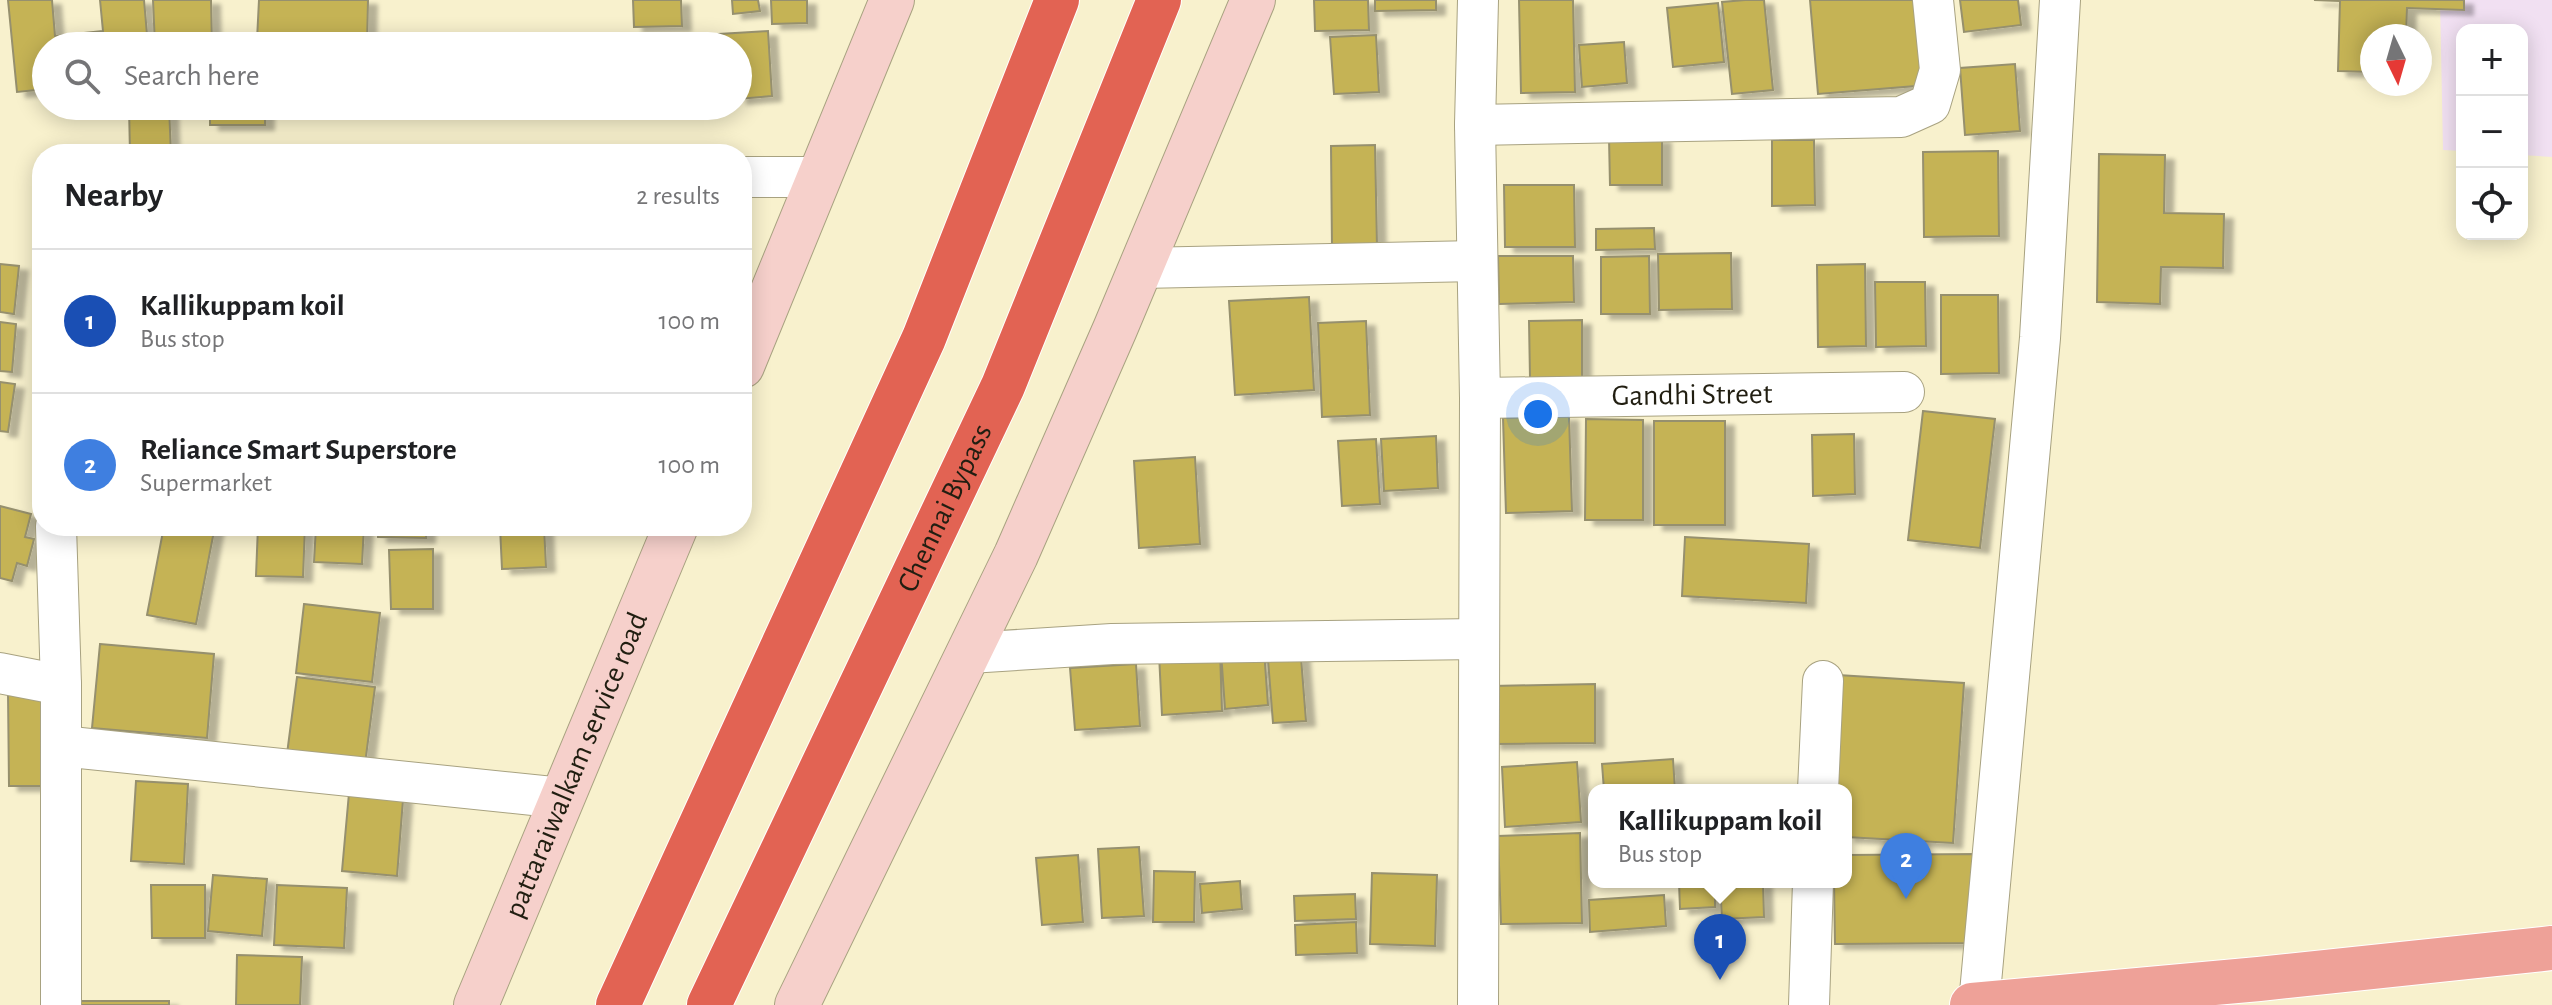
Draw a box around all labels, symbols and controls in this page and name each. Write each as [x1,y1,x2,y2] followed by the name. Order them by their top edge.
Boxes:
[2360,24,2432,96] north arrow
[2456,24,2528,240] map controls
[2456,24,2528,96] button: +
[32,32,752,120] search box
[60,54,104,98] icon: search
[124,61,260,91] text: Search here
[2456,96,2528,168] button: −
[2456,168,2528,240] button: locate
[64,179,163,213] text: Nearby
[636,183,720,209] text: 2 results
[140,291,345,321] text: Kallikuppam koil
[85,308,95,334] text: 1
[659,308,720,334] text: 100 m
[140,326,225,352] text: Bus stop
[1611,379,1773,411] street label: Gandhi Street
[1518,394,1558,434] your location
[892,419,998,597] street label: Chennai Bypass
[140,435,457,465] text: Reliance Smart Superstore
[84,452,96,478] text: 2
[659,452,720,478] text: 100 m
[140,470,272,496] text: Supermarket
[499,608,653,922] street label: pattaraiwalkam service road
[1588,784,1852,888] popup
[1618,806,1822,836] text: Kallikuppam koil
[1880,833,1932,899] pin: 2
[1618,841,1702,867] text: Bus stop
[1694,914,1746,980] pin: 1

